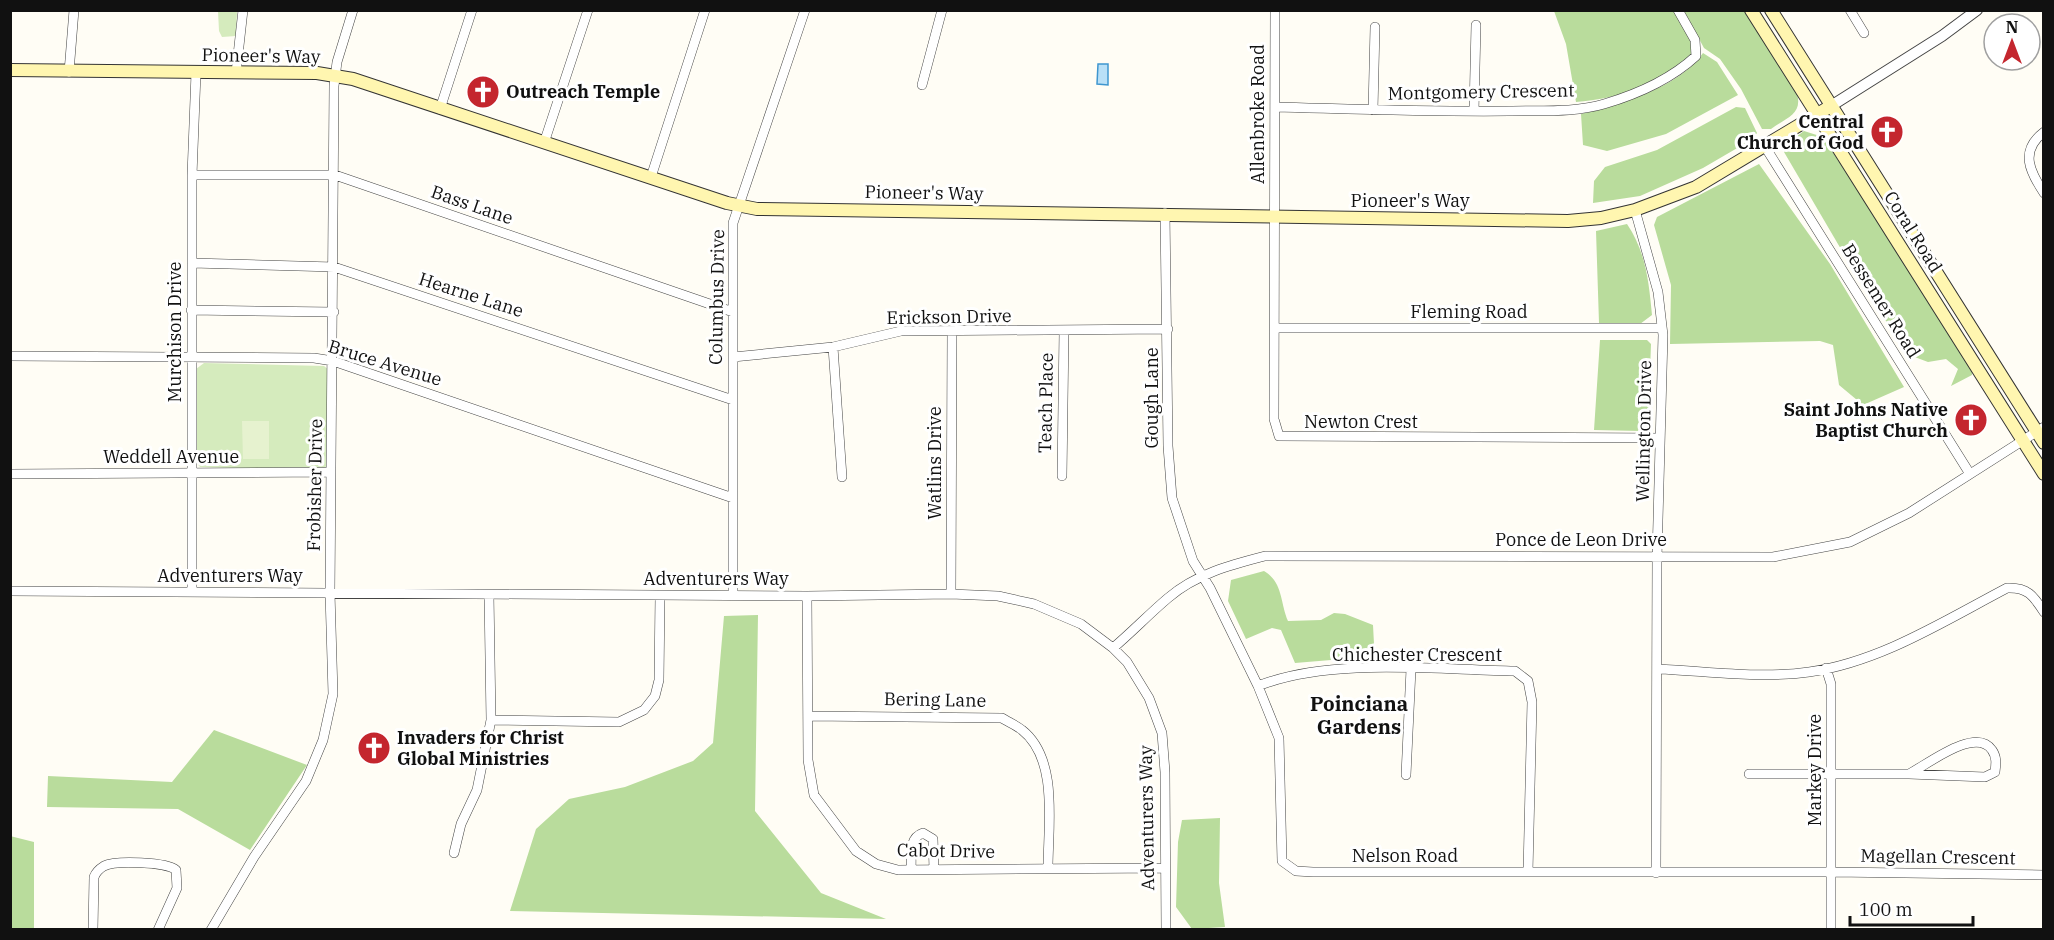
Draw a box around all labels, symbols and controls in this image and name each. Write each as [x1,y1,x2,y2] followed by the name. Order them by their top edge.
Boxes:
[1982,12,2042,72] north arrow
[2006,17,2018,37] text: N
[201,43,321,68] street label: Pioneer's Way
[1246,44,1269,184] street label: Allenbroke Road
[465,74,501,110] church icon: Outreach Temple
[1387,78,1575,105] street label: Montgomery Crescent
[506,80,660,103] place label: Outreach Temple
[1737,110,1864,154] place label: Central Church of God
[1869,114,1905,150] church icon: Central Church of God
[428,180,516,229] street label: Bass Lane
[864,180,984,205] street label: Pioneer's Way
[1879,187,1948,277] street label: Coral Road
[1350,189,1470,212] street label: Pioneer's Way
[704,229,729,365] street label: Columbus Drive
[1837,239,1926,362] street label: Bessemer Road
[163,261,186,403] street label: Murchison Drive
[416,267,526,322] street label: Hearne Lane
[1410,300,1528,323] street label: Fleming Road
[886,304,1012,329] street label: Erickson Drive
[325,334,445,391] street label: Bruce Avenue
[1140,347,1163,449] street label: Gough Lane
[1033,353,1058,453] street label: Teach Place
[1631,360,1656,502] street label: Wellington Drive
[1784,398,1948,442] place label: Saint Johns Native Baptist Church
[1953,402,1989,438] church icon: Saint Johns Native Baptist Church
[923,406,946,520] street label: Watlins Drive
[1304,410,1418,433] street label: Newton Crest
[302,418,327,551] street label: Frobisher Drive
[103,445,239,468] street label: Weddell Avenue
[1495,528,1667,551] street label: Ponce de Leon Drive
[157,564,303,587] street label: Adventurers Way
[643,567,789,590] street label: Adventurers Way
[1332,643,1502,666] street label: Chichester Crescent
[884,687,986,712] street label: Bering Lane
[1310,690,1408,740] district label: Poinciana Gardens
[1803,714,1826,826] street label: Markey Drive
[397,726,564,770] place label: Invaders for Christ Global Ministries
[356,730,392,766] church icon: Invaders for Christ Global Ministries
[1134,745,1159,891] street label: Adventurers Way
[897,838,995,863] street label: Cabot Drive
[1352,844,1458,867] street label: Nelson Road
[1860,844,2016,869] street label: Magellan Crescent
[1850,889,1973,927] scale bar
[1859,898,1913,921] text: 100 m

